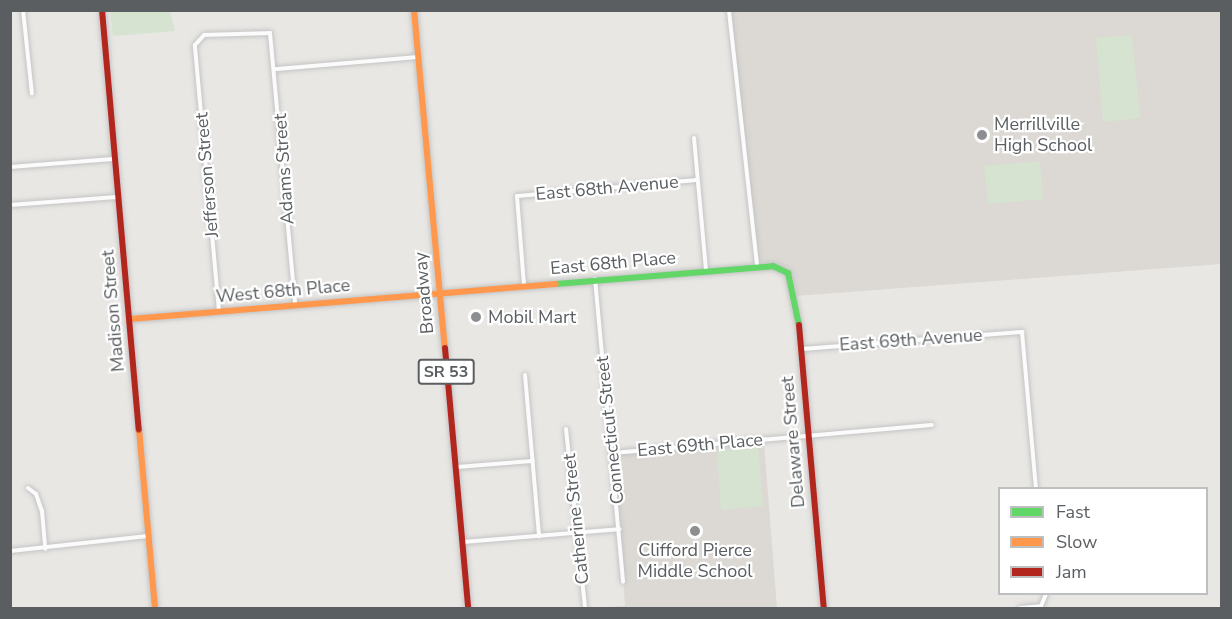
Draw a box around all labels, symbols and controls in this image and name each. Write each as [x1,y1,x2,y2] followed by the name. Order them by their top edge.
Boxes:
[191,112,223,238] street label: Jefferson Street
[269,113,299,225] street label: Adams Street
[994,114,1092,156] place label: Merrillville High School
[975,128,989,142] marker: Merrillville High School
[535,171,679,205] street label: East 68th Avenue
[549,247,677,279] street label: East 68th Place
[97,249,129,373] street label: Madison Street
[410,251,438,335] street label: Broadway
[215,274,351,308] street label: West 68th Place
[488,306,576,328] place label: Mobil Mart
[469,310,483,324] marker: Mobil Mart
[839,324,983,356] street label: East 69th Avenue
[591,355,629,505] street label: Connecticut Street
[418,359,474,385] road number: SR 53
[776,375,810,509] street label: Delaware Street
[636,429,764,461] street label: East 69th Place
[558,452,594,586] street label: Catherine Street
[998,487,1208,595] legend
[1056,500,1090,524] text: Fast
[688,524,702,538] marker: Clifford Pierce Middle School
[1056,530,1097,554] text: Slow
[638,540,752,582] place label: Clifford Pierce Middle School
[1056,560,1087,584] text: Jam

